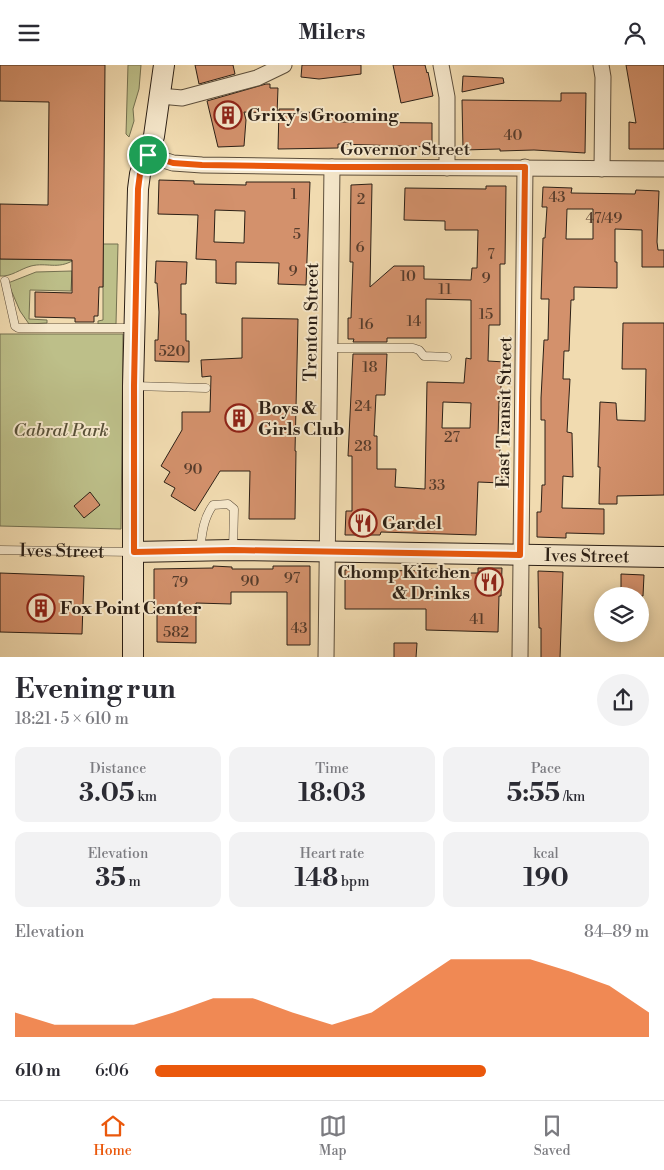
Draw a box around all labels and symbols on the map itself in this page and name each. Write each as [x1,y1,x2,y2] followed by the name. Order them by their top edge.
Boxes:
[213,100,243,130] building icon: Grixy's Grooming
[247,104,399,127] place label: Grixy's Grooming
[504,126,522,145] house number: 40
[127,134,169,176] pin
[340,138,471,161] street label: Governor Street
[291,185,298,204] house number: 1
[548,188,566,207] house number: 43
[357,190,365,209] house number: 2
[586,209,622,228] house number: 47/49
[293,225,301,244] house number: 5
[355,238,365,257] house number: 6
[487,245,495,264] house number: 7
[288,262,298,281] house number: 9
[299,262,324,382] street label: Trenton Street
[400,267,416,286] house number: 10
[481,269,491,288] house number: 9
[438,280,452,299] house number: 11
[479,305,493,324] house number: 15
[407,312,421,331] house number: 14
[358,315,374,334] house number: 16
[492,335,517,488] street label: East Transit Street
[159,342,185,361] house number: 520
[362,358,378,377] house number: 18
[258,397,344,441] place label: Boys & Girls Club
[354,397,372,416] house number: 24
[224,403,254,433] building icon: Boys & Girls Club
[13,419,109,442] park label: Cabral Park
[444,428,460,447] house number: 27
[354,437,372,456] house number: 28
[183,460,203,479] house number: 90
[429,476,445,495] house number: 33
[348,508,378,538] restaurant icon: Gardel
[382,512,442,535] place label: Gardel
[19,539,105,564] street label: Ives Street
[544,544,630,568] street label: Ives Street
[337,561,470,605] place label: Chomp Kitchen & Drinks
[474,567,504,597] restaurant icon: Chomp Kitchen & Drinks
[284,569,301,588] house number: 97
[240,572,260,591] house number: 90
[172,573,188,592] house number: 79
[26,593,56,623] building icon: Fox Point Center
[60,597,202,620] place label: Fox Point Center
[469,610,485,629] house number: 41
[290,619,308,638] house number: 43
[163,623,189,642] house number: 582

